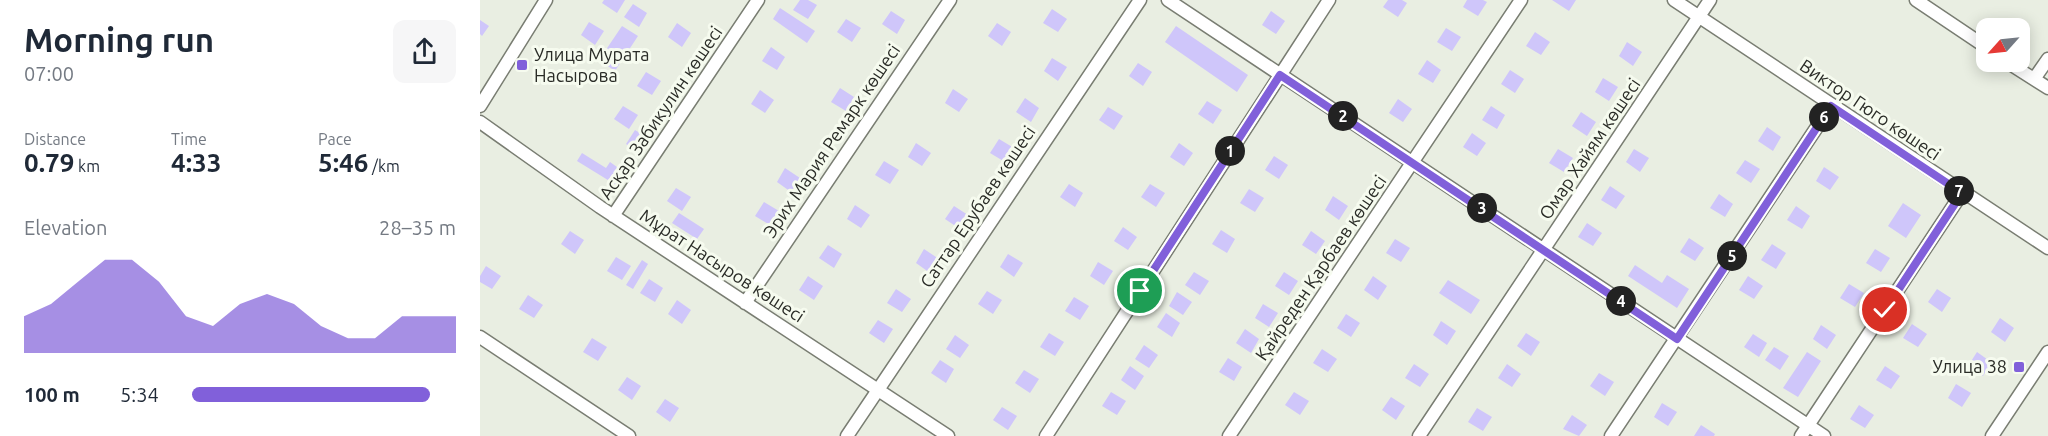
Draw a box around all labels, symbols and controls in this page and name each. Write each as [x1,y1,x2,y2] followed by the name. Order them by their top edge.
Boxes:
[1976,18,2030,72] north arrow
[1976,18,2030,72] map controls
[393,20,456,83] button: share
[24,21,214,58] text: Morning run
[595,22,726,203] street label: Асқар Забикулин көшесі
[759,40,903,241] street label: Эрих Мария Ремарк көшесі
[534,44,650,85] place label: Улица Мурата Насырова
[1797,55,1945,164] street label: Виктор Гюго көшесі
[515,58,529,72] marker: Улица Мурата Насырова
[24,62,74,85] text: 07:00
[1535,74,1644,223] street label: Омар Хайям көшесі
[1328,101,1358,131] pin: 2
[1809,102,1839,132] pin: 6
[1338,107,1348,125] text: 2
[1819,108,1829,126] text: 6
[916,122,1039,291] street label: Саттар Ерубаев көшесі
[24,130,86,148] text: Distance
[171,130,207,148] text: Time
[318,130,352,148] text: Pace
[1215,136,1245,166] pin: 1
[1225,142,1235,160] text: 1
[24,148,74,177] text: 0.79
[171,148,221,177] text: 4:33
[318,148,368,177] text: 5:46
[74,157,100,175] text: km
[368,157,400,175] text: /km
[1251,171,1390,364] street label: Қайреден Қарбаев көшесі
[1944,176,1974,206] pin: 7
[1954,182,1964,200] text: 7
[1467,193,1497,223] pin: 3
[1477,199,1487,217] text: 3
[637,205,808,326] street label: Мұрат Насыров көшесі
[24,216,107,239] text: Elevation
[379,216,456,239] text: 28–35 m
[1717,241,1747,271] pin: 5
[1727,247,1737,265] text: 5
[1114,265,1165,316] pin
[1123,274,1156,307] icon: arrive
[1859,284,1910,335] pin
[1606,286,1636,316] pin: 4
[1616,292,1626,310] text: 4
[1868,293,1901,326] icon: check
[1932,356,2007,376] place label: Улица 38
[2012,360,2026,374] marker: Улица 38
[24,383,80,406] text: 100 m
[120,383,159,406] text: 5:34

